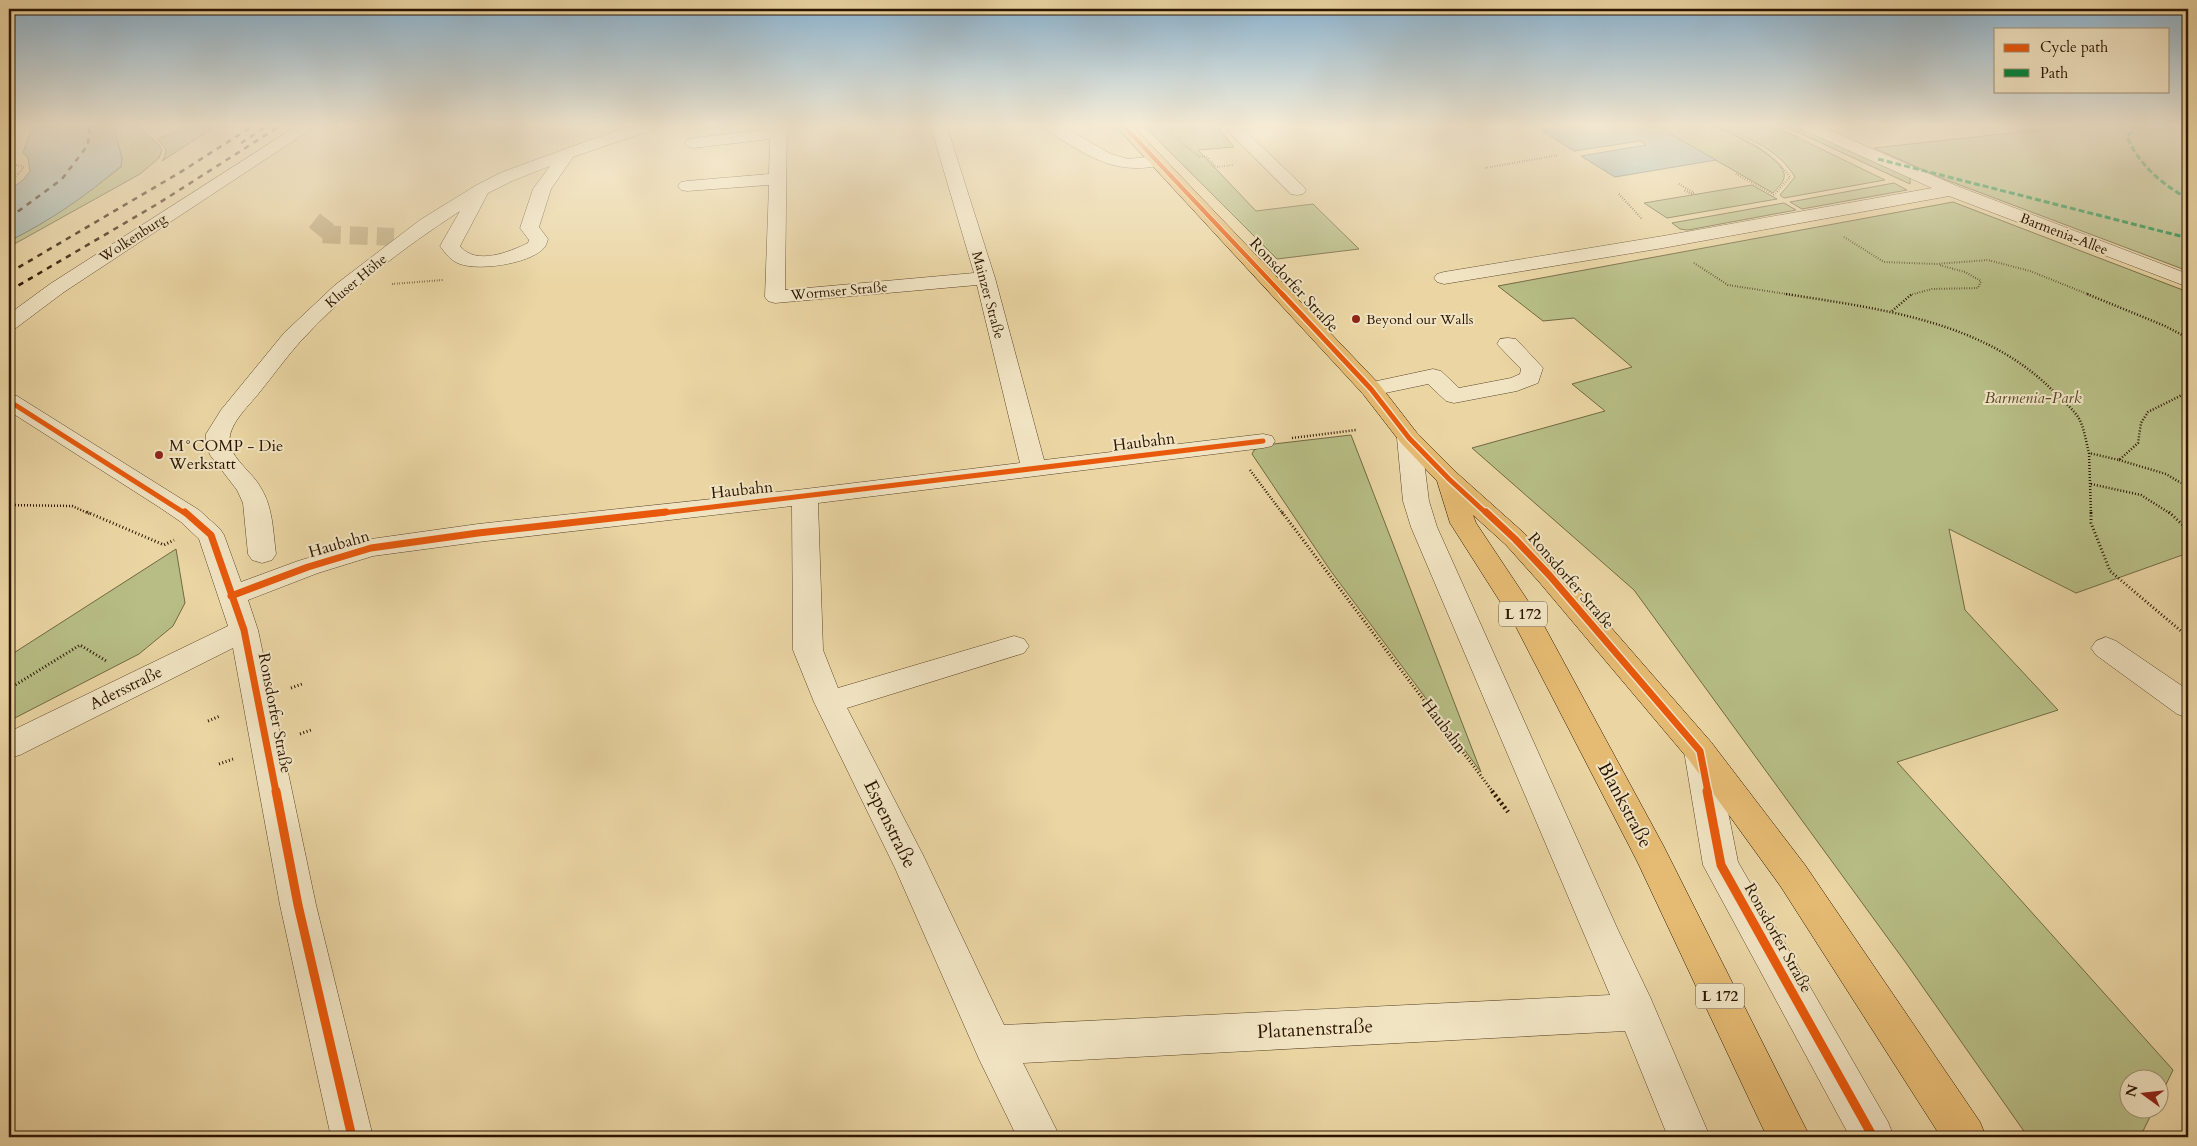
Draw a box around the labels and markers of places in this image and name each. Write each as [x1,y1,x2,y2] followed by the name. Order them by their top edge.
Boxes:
[1366,310,1474,329] place label: Beyond our Walls
[1350,313,1362,325] marker: Beyond our Walls
[168,435,283,475] place label: M°COMP - Die Werkstatt
[153,449,165,461] marker: M°COMP - Die Werkstatt

